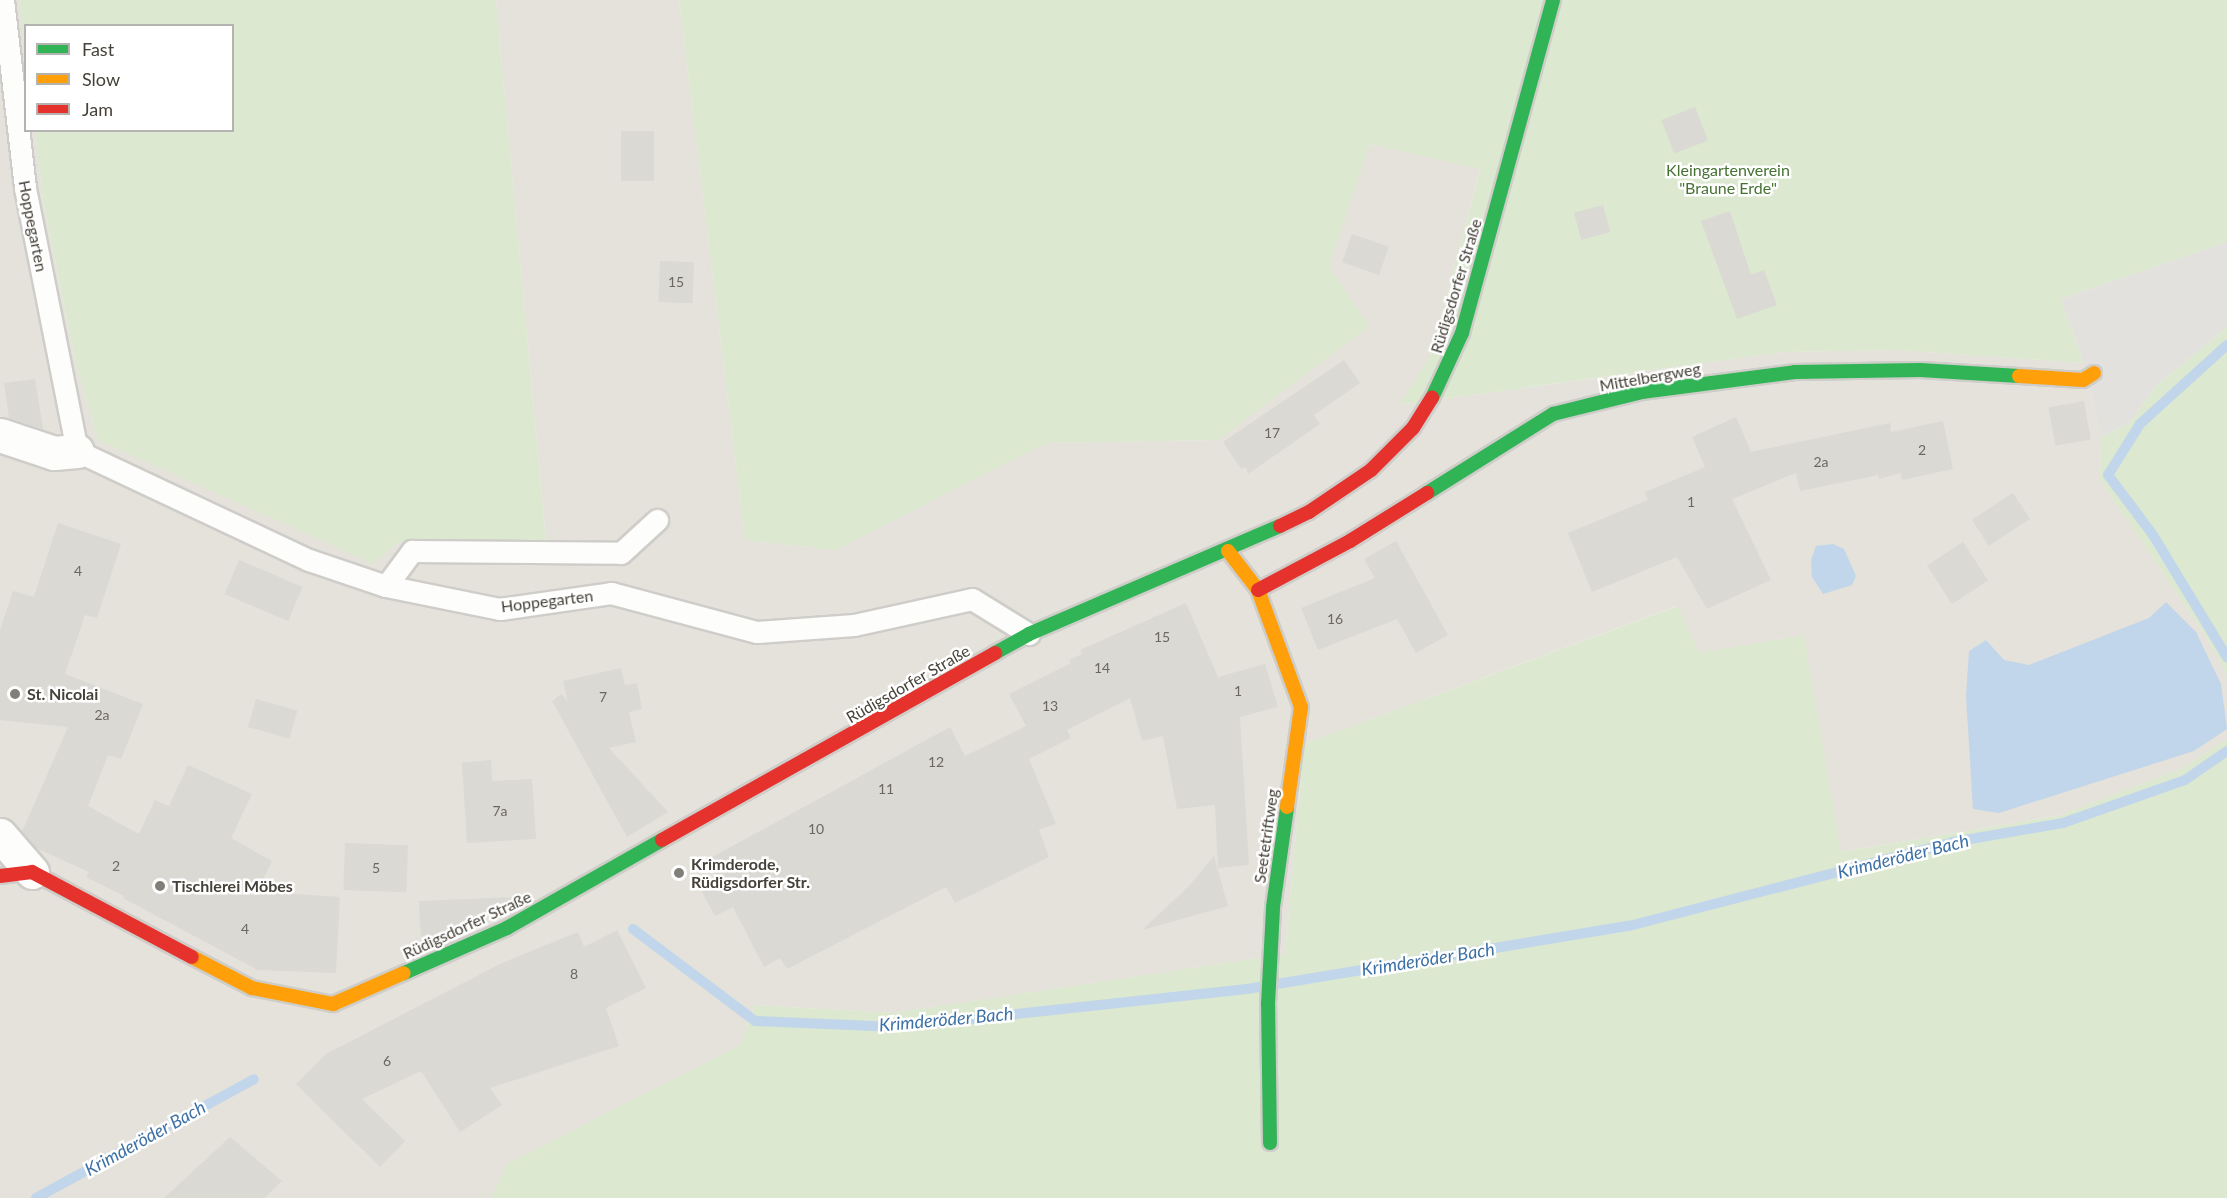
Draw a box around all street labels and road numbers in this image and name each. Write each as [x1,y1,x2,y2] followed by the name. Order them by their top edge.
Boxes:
[15,179,51,273] street label: Hoppegarten
[1426,216,1486,356] street label: Rüdigsdorfer Straße
[1598,359,1702,395] street label: Mittelbergweg
[500,586,594,616] street label: Hoppegarten
[843,641,973,727] street label: Rüdigsdorfer Straße
[1250,788,1282,884] street label: Seetetriftweg
[400,887,534,963] street label: Rüdigsdorfer Straße

